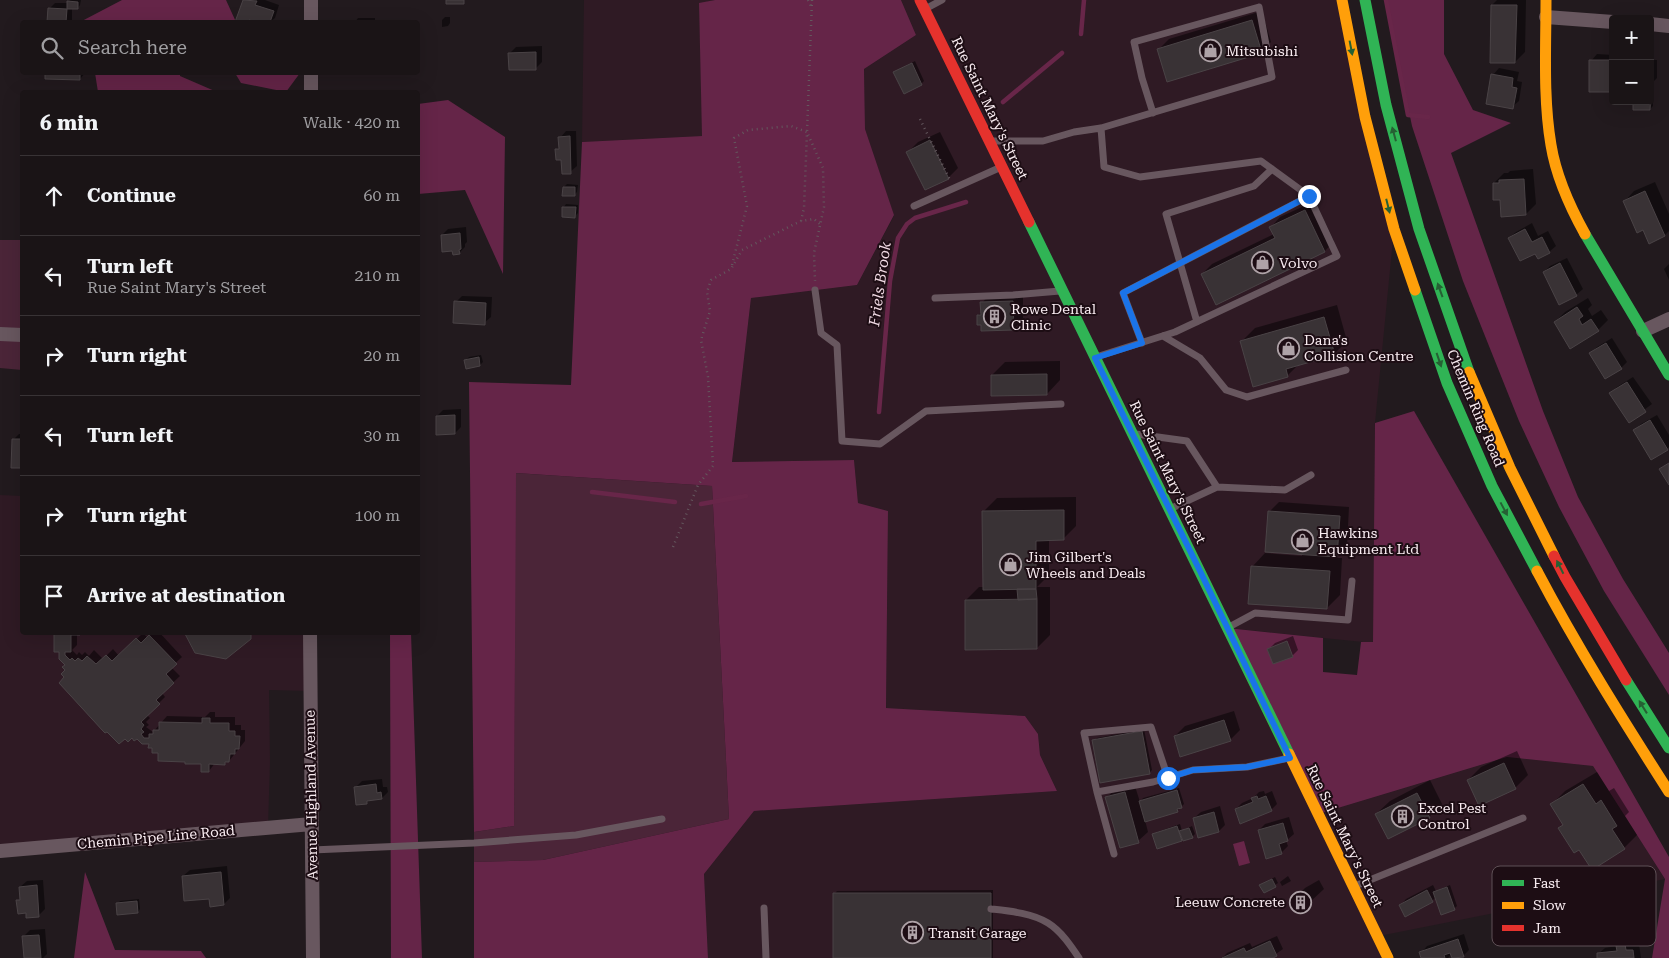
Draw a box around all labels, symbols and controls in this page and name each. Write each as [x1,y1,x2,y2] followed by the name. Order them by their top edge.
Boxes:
[1609,15,1654,105] map controls
[1609,15,1654,60] button: +
[20,20,420,75] search box
[38,34,66,62] icon: search
[948,34,1032,182] street label: Rue Saint Mary's Street
[78,36,187,59] text: Search here
[1198,39,1222,63] shop icon: Mitsubishi
[1348,40,1356,56] one-way arrow
[1226,43,1299,59] place label: Mitsubishi
[1609,60,1654,105] button: −
[40,111,98,135] text: 6 min
[303,113,400,132] text: Walk · 420 m
[1389,126,1397,141] one-way arrow
[40,182,68,210] icon: ahead
[87,184,176,207] text: Continue
[1298,185,1321,208] route end
[363,186,400,205] text: 60 m
[1384,199,1392,214] one-way arrow
[865,240,895,328] water label: Friels Brook
[1251,251,1275,275] shop icon: Volvo
[87,255,173,278] text: Turn left
[1279,255,1317,271] place label: Volvo
[40,262,68,290] icon: left
[354,266,400,285] text: 210 m
[87,278,266,297] text: Rue Saint Mary's Street
[1436,282,1443,297] one-way arrow
[1011,301,1097,333] place label: Rowe Dental Clinic
[983,305,1007,329] building icon: Rowe Dental Clinic
[1304,332,1414,364] place label: Dana's Collision Centre
[1276,336,1300,360] shop icon: Dana's Collision Centre
[40,342,68,370] icon: right
[87,344,187,367] text: Turn right
[363,346,400,365] text: 20 m
[1444,347,1508,469] street label: Chemin Ring Road
[1436,353,1443,368] one-way arrow
[1126,398,1210,546] street label: Rue Saint Mary's Street
[40,422,68,450] icon: left
[87,424,173,447] text: Turn left
[363,426,400,445] text: 30 m
[40,502,68,530] icon: right
[1500,502,1508,516] one-way arrow
[87,504,187,527] text: Turn right
[354,506,400,525] text: 100 m
[1318,525,1419,557] place label: Hawkins Equipment Ltd
[1290,529,1314,553] shop icon: Hawkins Equipment Ltd
[1026,549,1146,581] place label: Jim Gilbert's Wheels and Deals
[998,553,1022,577] shop icon: Jim Gilbert's Wheels and Deals
[1556,560,1564,574] one-way arrow
[40,582,68,610] icon: arrive
[87,584,285,607] text: Arrive at destination
[1638,700,1648,713] one-way arrow
[302,709,320,880] street label: Avenue Highland Avenue
[1303,762,1387,910] street label: Rue Saint Mary's Street
[1157,767,1180,790] route start
[1418,800,1486,832] place label: Excel Pest Control
[1390,804,1414,828] building icon: Excel Pest Control
[76,822,236,852] street label: Chemin Pipe Line Road
[1492,866,1656,946] legend
[1533,875,1560,891] text: Fast
[1289,890,1313,914] building icon: Leeuw Concrete
[1175,894,1285,910] place label: Leeuw Concrete
[1533,897,1566,913] text: Slow
[1533,920,1561,936] text: Jam
[900,921,924,945] building icon: Transit Garage
[928,925,1027,941] place label: Transit Garage

